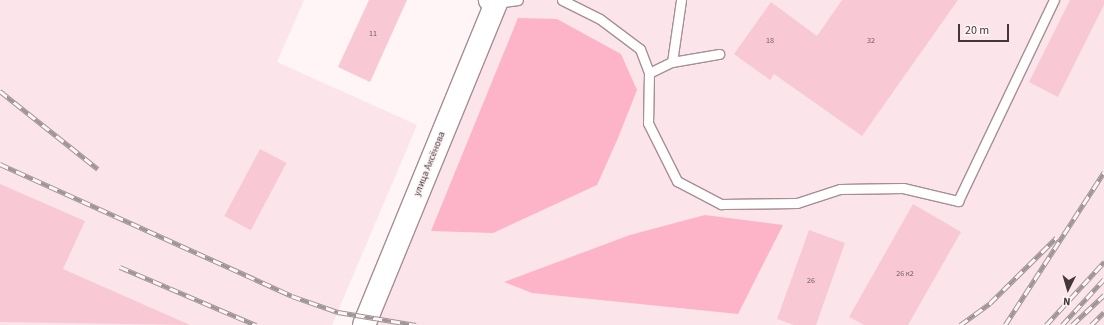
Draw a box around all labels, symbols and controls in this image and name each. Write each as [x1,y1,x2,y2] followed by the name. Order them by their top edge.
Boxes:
[960,16,1011,42] scale bar
[965,22,989,39] text: 20 m
[369,29,377,39] house number: 11
[766,36,774,46] house number: 18
[867,36,875,46] house number: 32
[412,130,448,198] street label: улица Аксёнова
[896,269,914,279] house number: 26 к2
[1048,269,1088,309] north arrow
[807,276,815,286] house number: 26
[1063,294,1071,309] text: N

